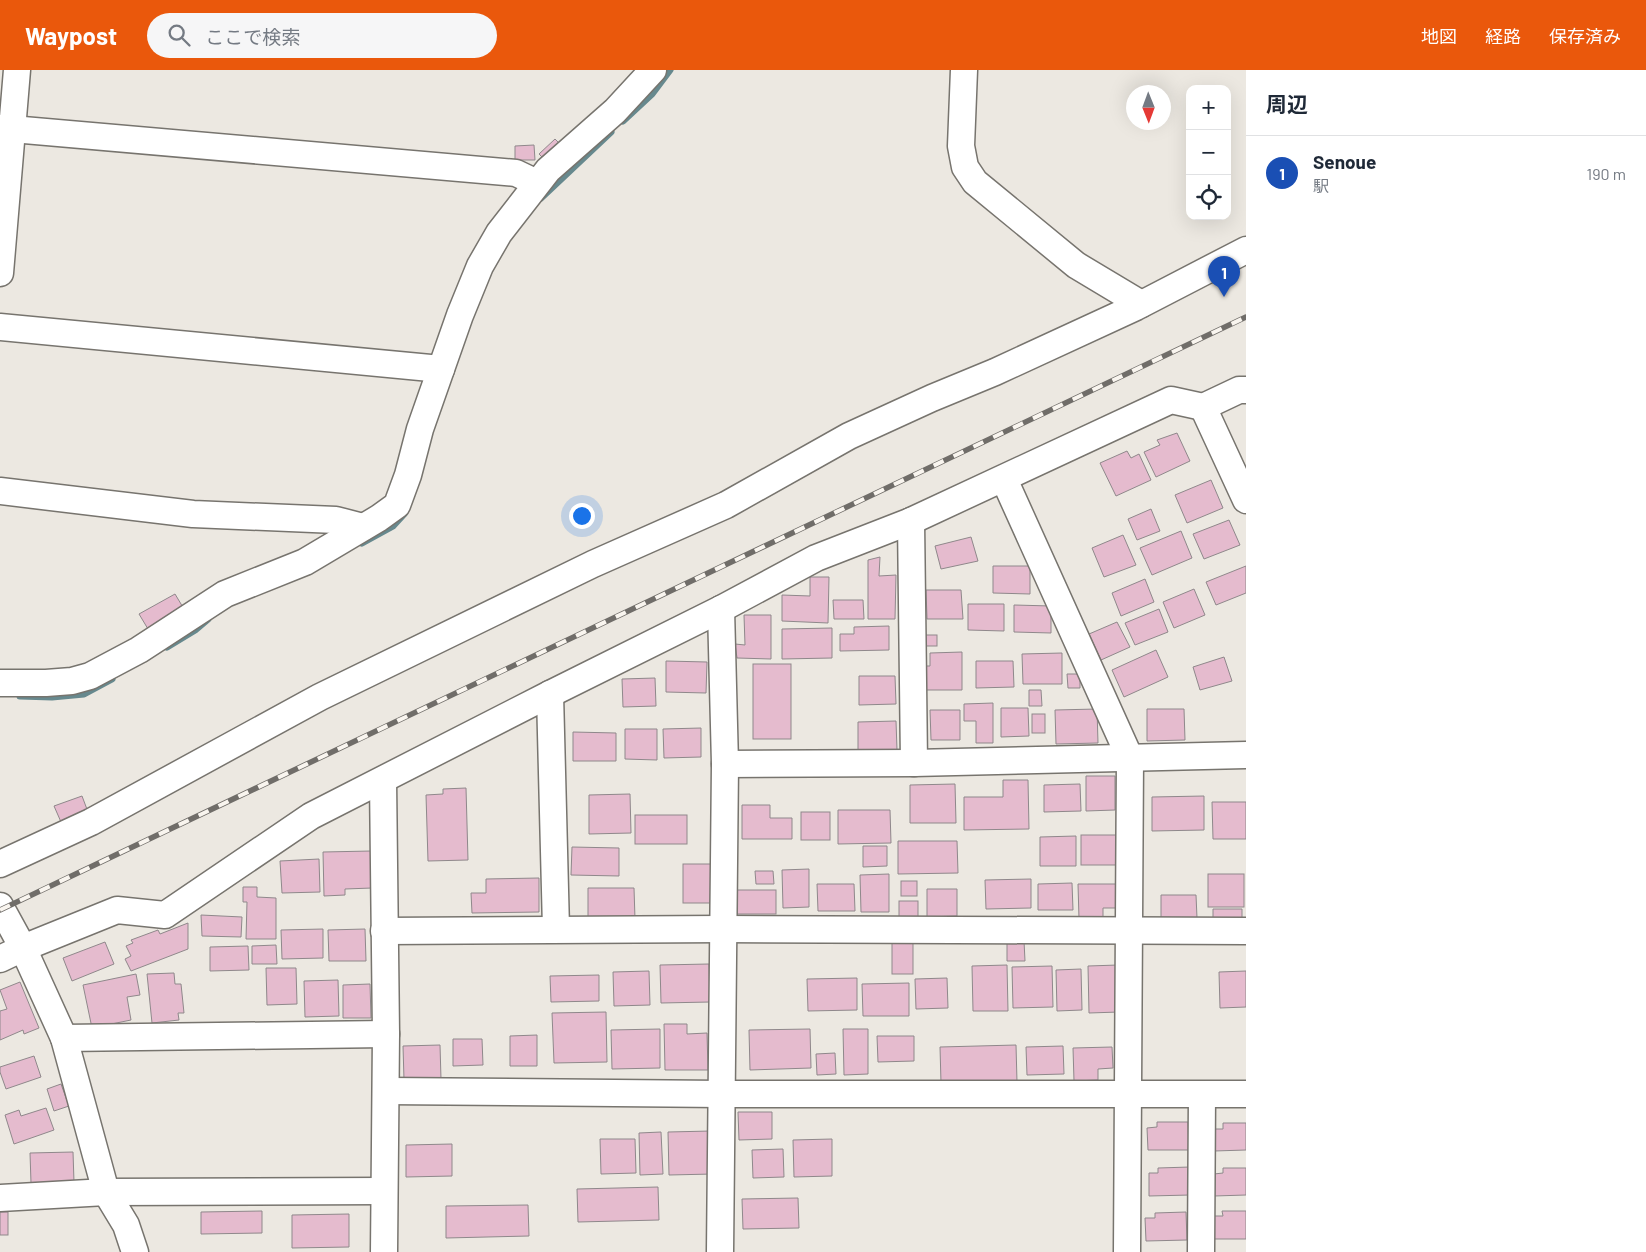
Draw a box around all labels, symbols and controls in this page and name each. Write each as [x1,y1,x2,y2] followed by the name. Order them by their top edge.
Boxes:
[147,13,497,58] search box
[25,21,117,50] text: Waypost
[165,21,193,49] icon: search
[205,25,300,48] text: ここで検索
[1421,25,1457,47] text: 地図
[1485,25,1521,47] text: 経路
[1549,25,1621,47] text: 保存済み
[1126,85,1171,130] north arrow
[1186,85,1231,220] map controls
[1186,85,1231,130] button: +
[1266,91,1308,116] text: 周辺
[1186,130,1231,175] button: −
[1313,150,1376,173] text: Senoue
[1279,164,1285,183] text: 1
[1587,164,1626,183] text: 190 m
[1186,175,1231,220] button: locate
[1313,176,1329,195] text: 駅
[1208,256,1240,297] pin: 1
[569,503,595,529] your location

